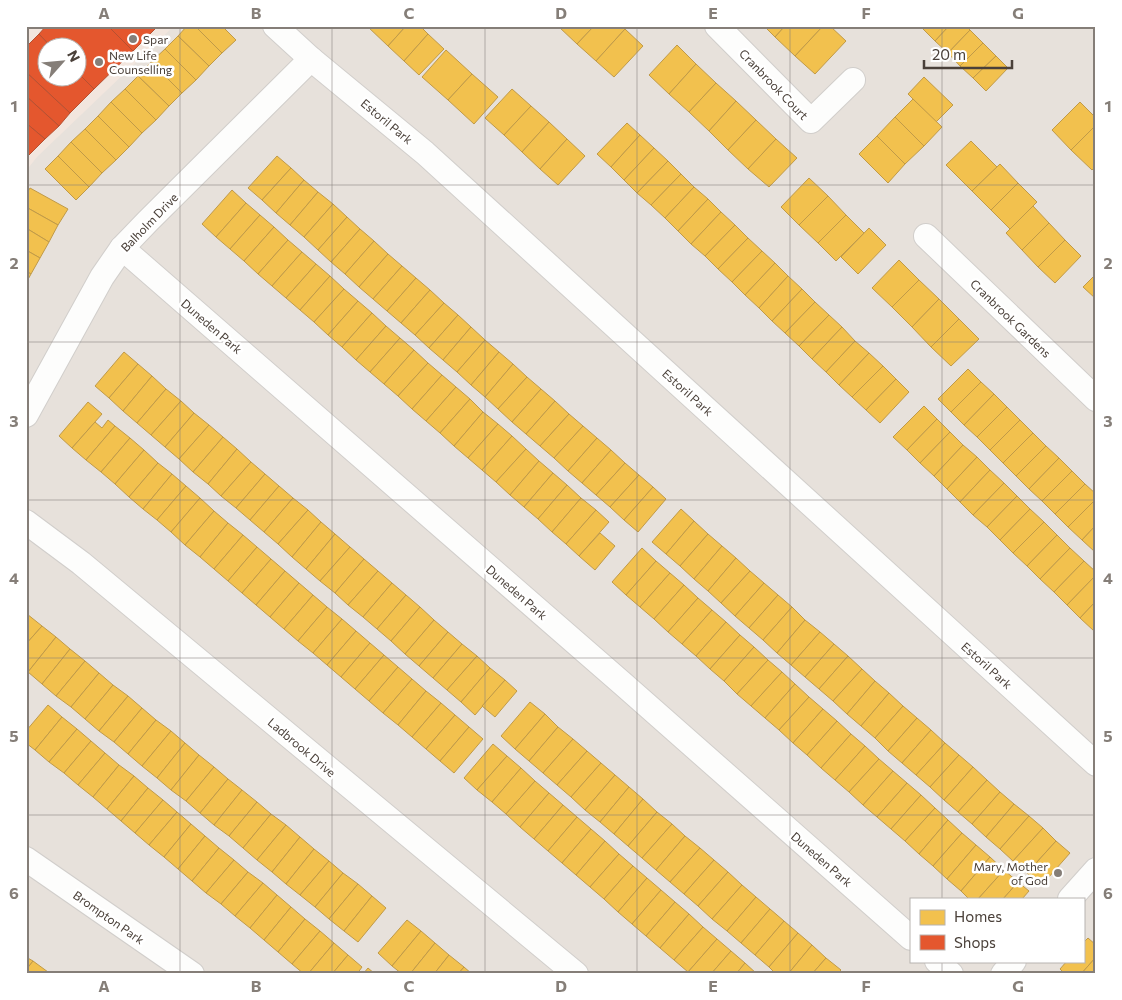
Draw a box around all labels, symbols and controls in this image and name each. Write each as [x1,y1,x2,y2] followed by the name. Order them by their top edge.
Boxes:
[98,3,110,22] text: A
[251,3,262,22] text: B
[404,3,415,22] text: C
[555,3,567,22] text: D
[708,3,718,22] text: E
[861,3,871,22] text: F
[1012,3,1024,22] text: G
[143,32,168,46] place label: Spar
[127,33,139,45] marker: Spar
[38,38,88,88] north arrow
[924,38,1012,70] scale bar
[932,45,966,63] text: 20 m
[737,46,811,122] street label: Cranbrook Court
[64,47,84,64] text: N
[109,48,173,76] place label: New Life Counselling
[93,56,105,68] marker: New Life Counselling
[358,95,416,147] street label: Estoril Park
[10,96,18,115] text: 1
[1104,96,1112,115] text: 1
[118,190,180,254] street label: Balholm Drive
[9,253,19,272] text: 2
[1103,253,1113,272] text: 2
[968,276,1054,360] street label: Cranbrook Gardens
[179,296,246,357] street label: Duneden Park
[660,366,716,419] street label: Estoril Park
[9,411,19,430] text: 3
[1103,411,1113,430] text: 3
[484,562,551,623] street label: Duneden Park
[9,568,19,587] text: 4
[1103,568,1113,587] text: 4
[959,639,1015,692] street label: Estoril Park
[265,715,339,779] street label: Ladbrook Drive
[9,726,19,745] text: 5
[1103,726,1113,745] text: 5
[789,829,856,890] street label: Duneden Park
[973,859,1048,887] place label: Mary, Mother of God
[1052,867,1064,879] marker: Mary, Mother of God
[9,883,19,902] text: 6
[1103,883,1113,902] text: 6
[71,887,148,947] street label: Brompton Park
[910,898,1084,962] legend
[954,907,1002,925] text: Homes
[954,933,996,951] text: Shops
[98,976,110,995] text: A
[251,976,262,995] text: B
[404,976,415,995] text: C
[555,976,567,995] text: D
[708,976,718,995] text: E
[861,976,871,995] text: F
[1012,976,1024,995] text: G

